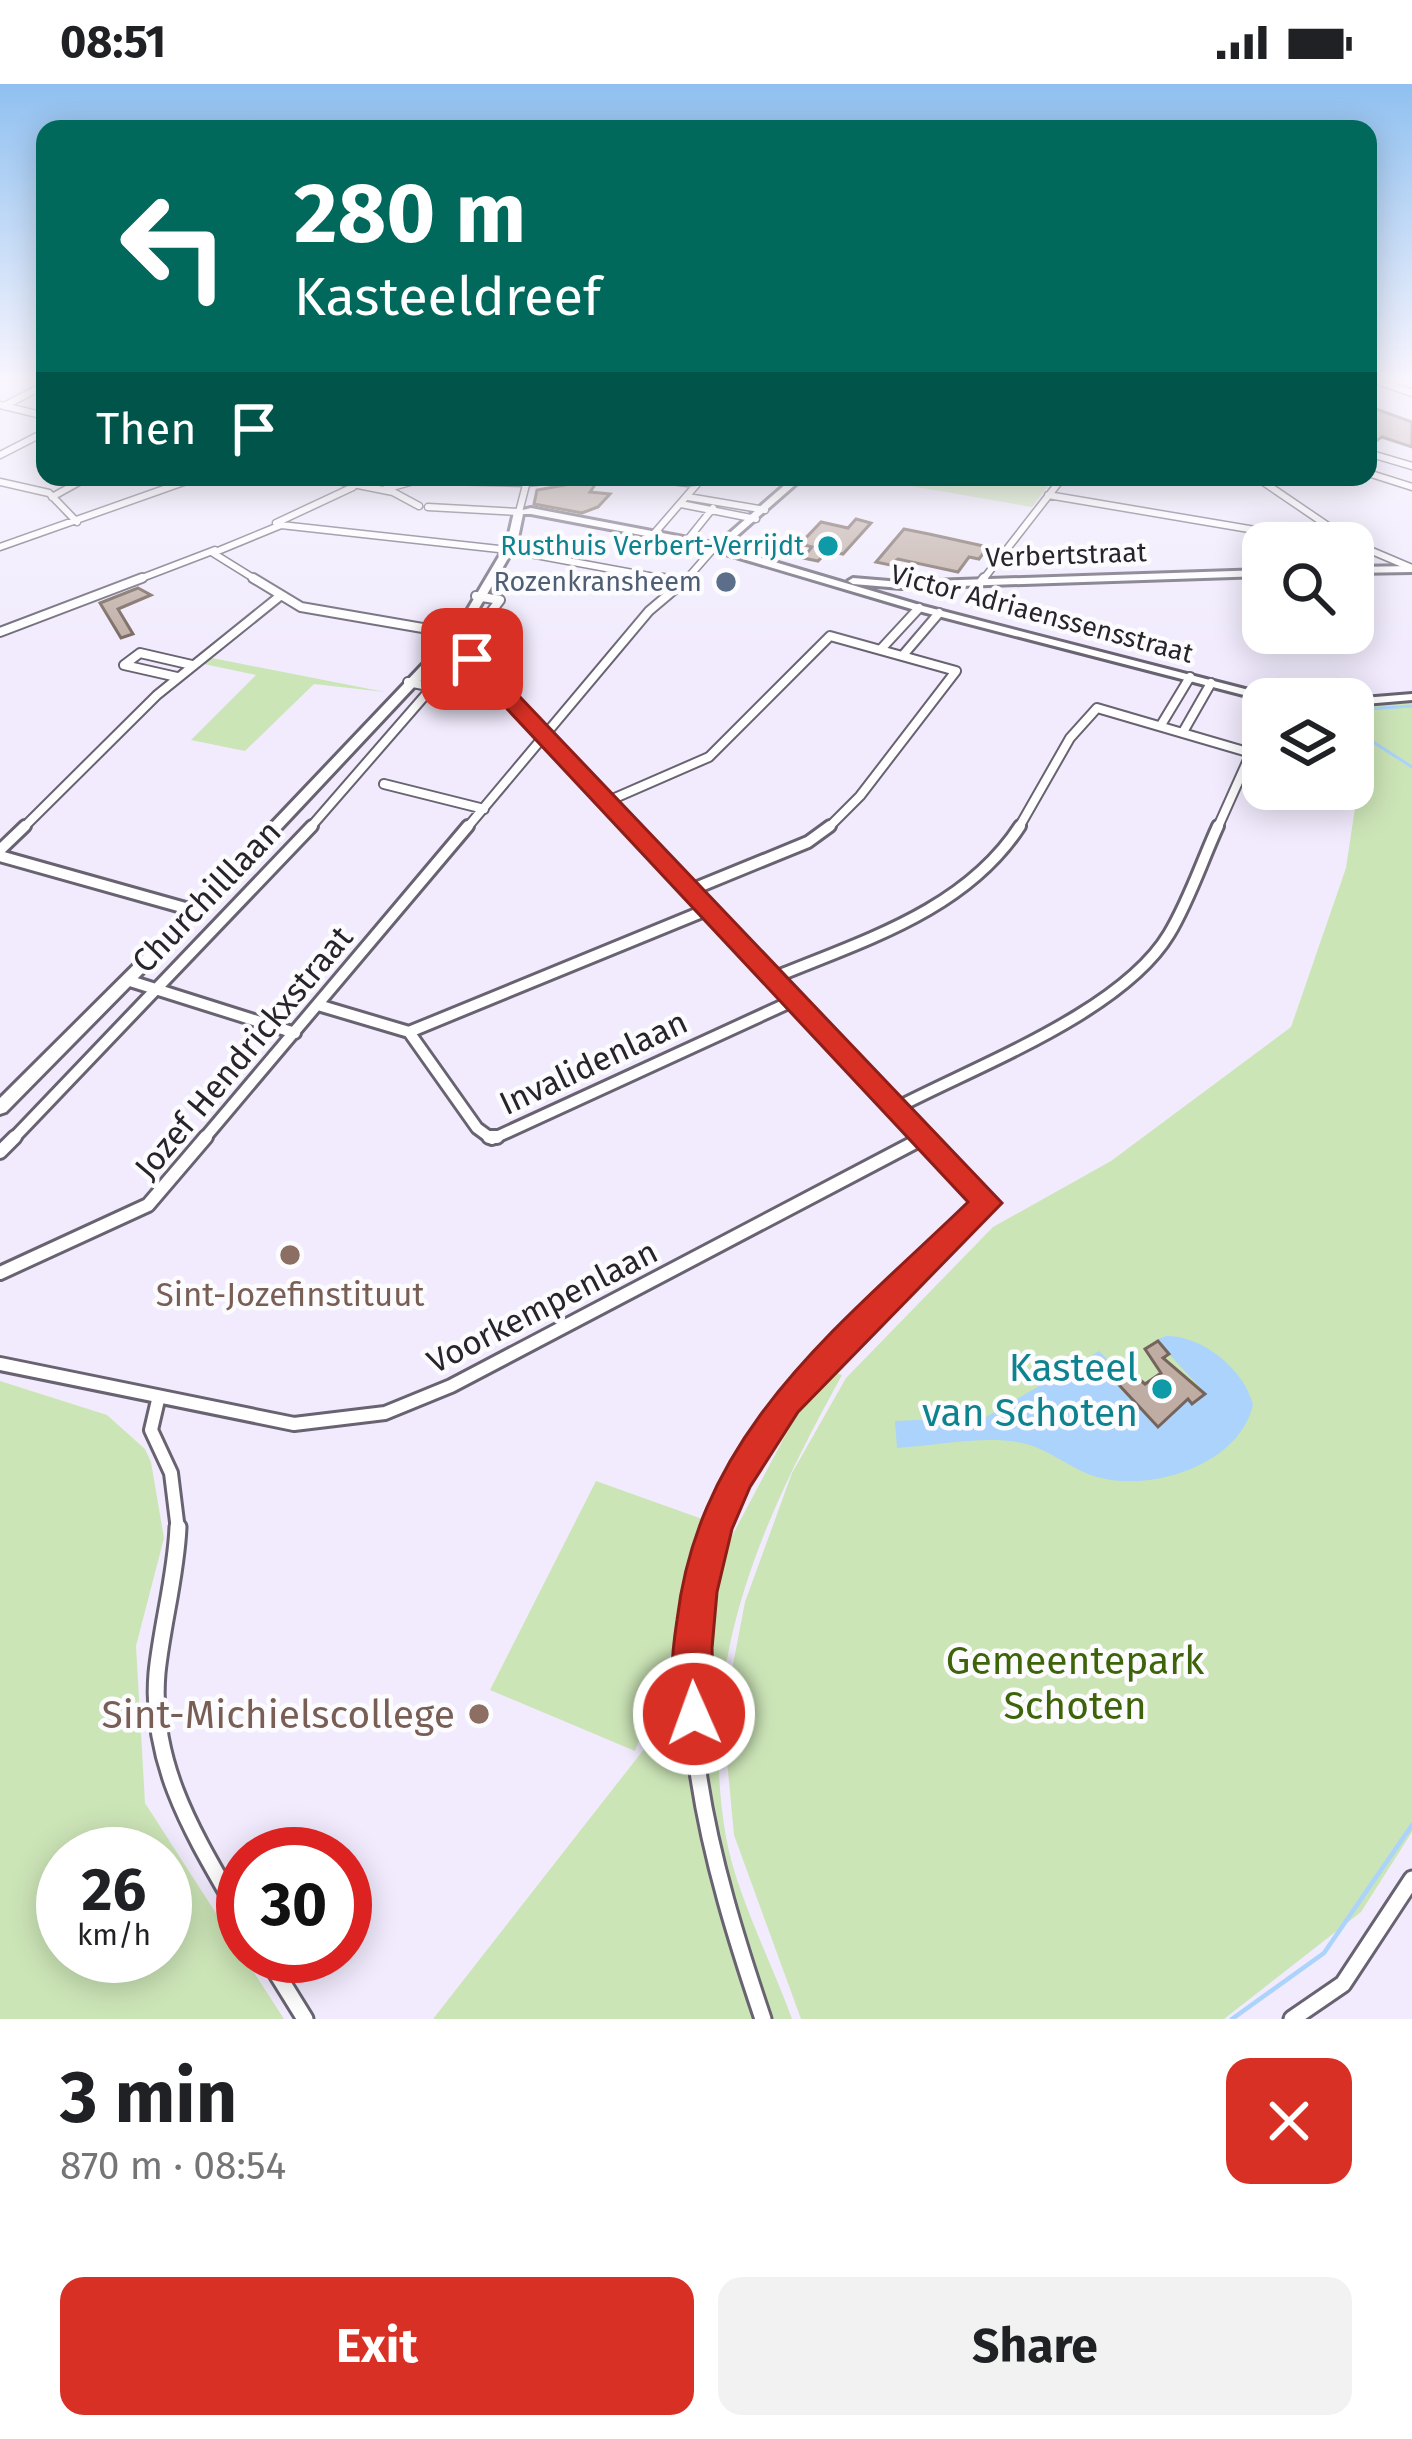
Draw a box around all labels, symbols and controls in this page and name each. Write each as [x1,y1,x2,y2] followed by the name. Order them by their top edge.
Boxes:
[60,15,166,69] text: 08:51
[294,163,526,264] text: 280 m
[96,168,252,324] icon: left
[294,265,601,329] text: Kasteeldreef
[221,396,287,462] icon: arrive
[96,402,197,456] text: Then
[1242,522,1374,810] map controls
[1242,522,1374,654] button: search
[500,530,804,562] place label: Rusthuis Verbert-Verrijdt
[815,533,841,559] marker: Rusthuis Verbert-Verrijdt
[985,536,1147,574] street label: Verbertstraat
[887,558,1197,670] street label: Victor Adriaenssensstraat
[494,566,702,598] place label: Rozenkransheem
[713,569,739,595] marker: Rozenkransheem
[421,608,523,710] pin
[439,626,505,692] icon: arrive
[1242,678,1374,810] button: layers
[124,812,289,981] street label: Churchilllaan
[126,918,361,1187] street label: Jozef Hendrickxstraat
[493,1002,694,1124] street label: Invalidenlaan
[421,1232,664,1382] street label: Voorkempenlaan
[277,1242,303,1268] marker: Sint-Jozefinstituut
[156,1275,424,1315] place label: Sint-Jozefinstituut
[922,1345,1138,1436] place label: Kasteel van Schoten
[1149,1376,1175,1402] marker: Kasteel van Schoten
[946,1638,1204,1729] park label: Gemeentepark Schoten
[631,1651,757,1777] position arrow
[101,1692,455,1738] place label: Sint-Michielscollege
[466,1701,492,1727] marker: Sint-Michielscollege
[216,1827,372,1983] speed limit sign: 30
[82,1854,146,1926] text: 26
[77,1917,151,1953] text: km/h
[60,2055,237,2141] text: 3 min
[1226,2058,1352,2184] button: close
[60,2143,286,2189] text: 870 m · 08:54
[60,2277,694,2415] button: Exit
[718,2277,1352,2415] button: Share

